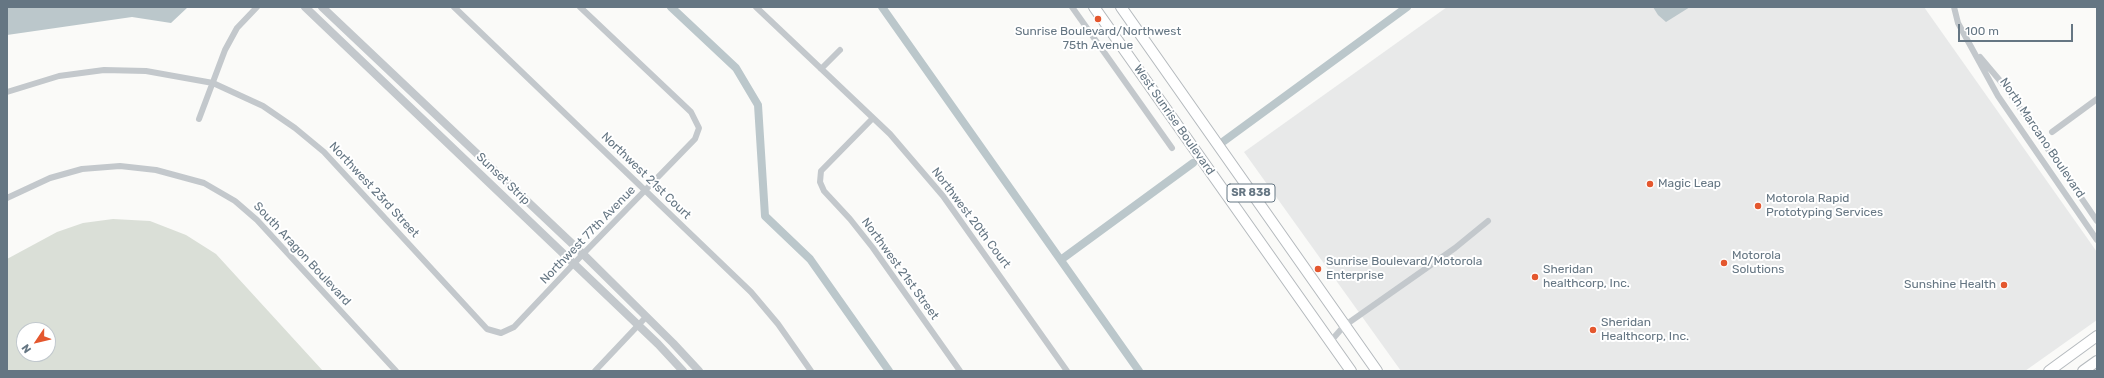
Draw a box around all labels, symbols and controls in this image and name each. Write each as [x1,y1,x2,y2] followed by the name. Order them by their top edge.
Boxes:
[1093,14,1103,24] marker: Sunrise Boulevard/Northwest 75th Avenue
[1960,16,2075,42] scale bar
[1965,24,1999,38] text: 100 m
[1015,25,1181,53] place label: Sunrise Boulevard/Northwest 75th Avenue
[1130,62,1218,178] street label: West Sunrise Boulevard
[1996,75,2088,201] street label: North Marcano Boulevard
[598,130,694,222] street label: Northwest 21st Court
[326,139,422,241] street label: Northwest 23rd Street
[473,150,533,208] street label: Sunset Strip
[928,165,1014,271] street label: Northwest 20th Court
[1658,177,1721,191] place label: Magic Leap
[1645,179,1655,189] marker: Magic Leap
[537,183,639,287] street label: Northwest 77th Avenue
[1227,184,1275,202] road number: SR 838
[1766,192,1883,220] place label: Motorola Rapid Prototyping Services
[250,199,354,309] street label: South Aragon Boulevard
[1753,201,1763,211] marker: Motorola Rapid Prototyping Services
[858,215,942,323] street label: Northwest 21st Street
[1732,249,1784,277] place label: Motorola Solutions
[1326,255,1482,283] place label: Sunrise Boulevard/Motorola Enterprise
[1719,258,1729,268] marker: Motorola Solutions
[1543,263,1630,291] place label: Sheridan healthcorp, Inc.
[1313,264,1323,274] marker: Sunrise Boulevard/Motorola Enterprise
[1530,272,1540,282] marker: Sheridan healthcorp, Inc.
[1904,278,1996,292] place label: Sunshine Health
[1999,280,2009,290] marker: Sunshine Health
[1601,316,1689,344] place label: Sheridan Healthcorp, Inc.
[16,322,56,362] north arrow
[1588,325,1598,335] marker: Sheridan Healthcorp, Inc.
[19,342,34,356] text: N

